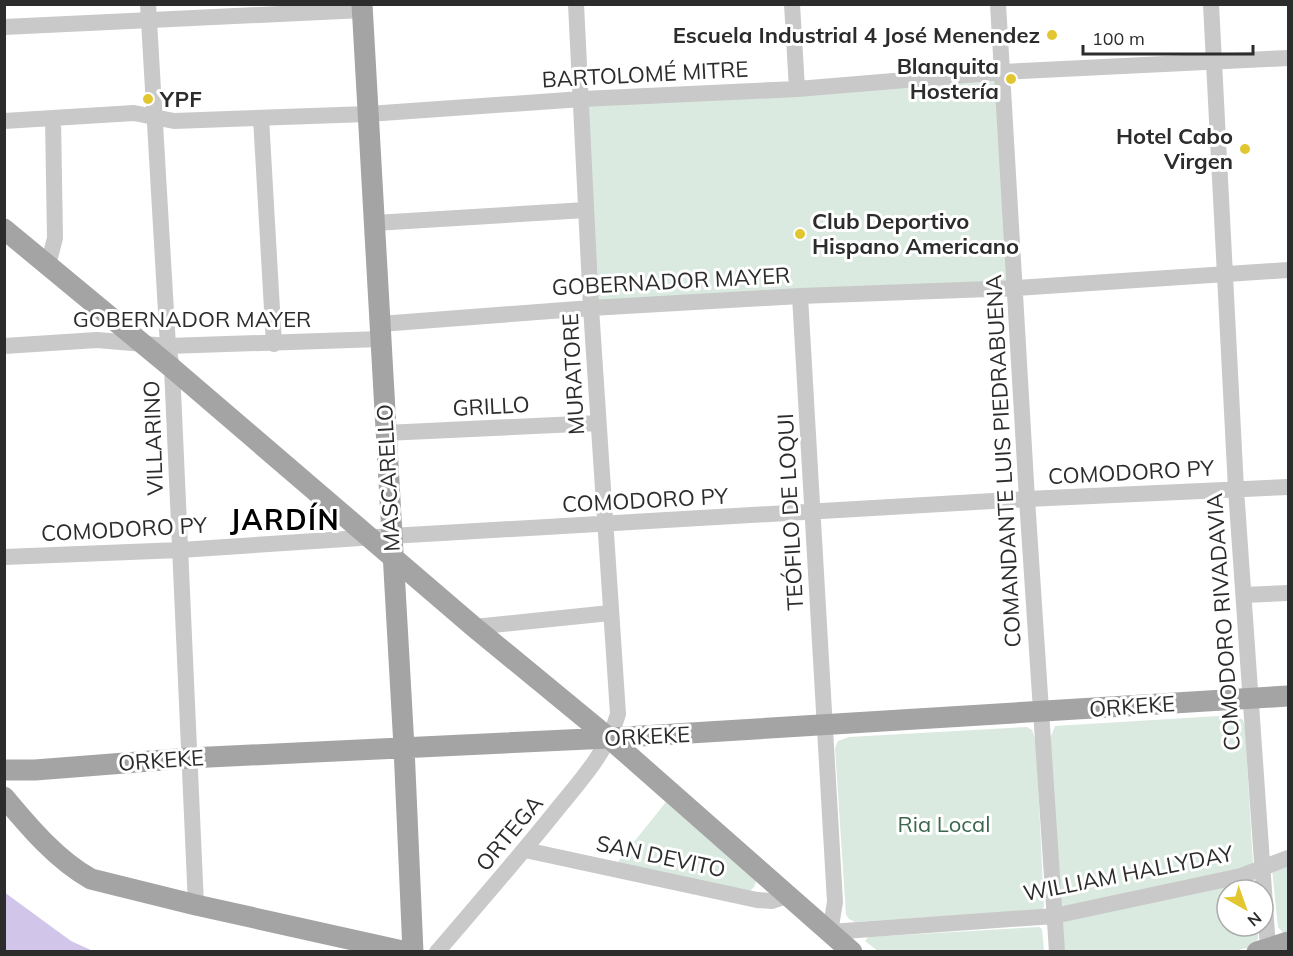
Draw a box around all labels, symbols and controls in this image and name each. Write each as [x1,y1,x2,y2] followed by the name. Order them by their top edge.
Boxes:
[1083,18,1252,56] scale bar
[673,21,1040,49] place label: Escuela Industrial 4 José Menendez
[1092,27,1145,50] text: 100 m
[1045,28,1059,42] marker: Escuela Industrial 4 José Menendez
[897,52,999,105] place label: Blanquita Hostería
[541,55,749,93] street label: BARTOLOMÉ MITRE
[1004,72,1018,86] marker: Blanquita Hostería
[159,85,202,113] place label: YPF
[141,92,155,106] marker: YPF
[1116,122,1233,175] place label: Hotel Cabo Virgen
[1238,142,1252,156] marker: Hotel Cabo Virgen
[812,207,1019,260] place label: Club Deportivo Hispano Americano
[793,227,807,241] marker: Club Deportivo Hispano Americano
[551,261,791,301] street label: GOBERNADOR MAYER
[979,274,1027,648] street label: COMANDANTE LUIS PIEDRABUENA
[73,305,311,333] street label: GOBERNADOR MAYER
[556,312,590,436] street label: MURATORE
[137,380,169,496] street label: VILLARINO
[452,390,530,422] street label: GRILLO
[370,403,406,553] street label: MASCARELLO
[771,413,809,611] street label: TEÓFILO DE LOQUI
[1047,454,1215,490] street label: COMODORO PY
[561,482,729,518] street label: COMODORO PY
[1200,492,1246,752] street label: COMODORO RIVADAVIA
[230,502,340,537] district label: JARDÍN
[40,511,208,547] street label: COMODORO PY
[1088,689,1176,723] street label: ORKEKE
[603,720,691,752] street label: ORKEKE
[117,743,205,777] street label: ORKEKE
[469,789,549,877] street label: ORTEGA
[897,810,991,838] park label: Ria Local
[594,829,728,883] street label: SAN DEVITO
[1021,839,1236,907] street label: WILLIAM HALLYDAY
[1215,878,1275,938] north arrow
[1244,908,1266,931] text: N

